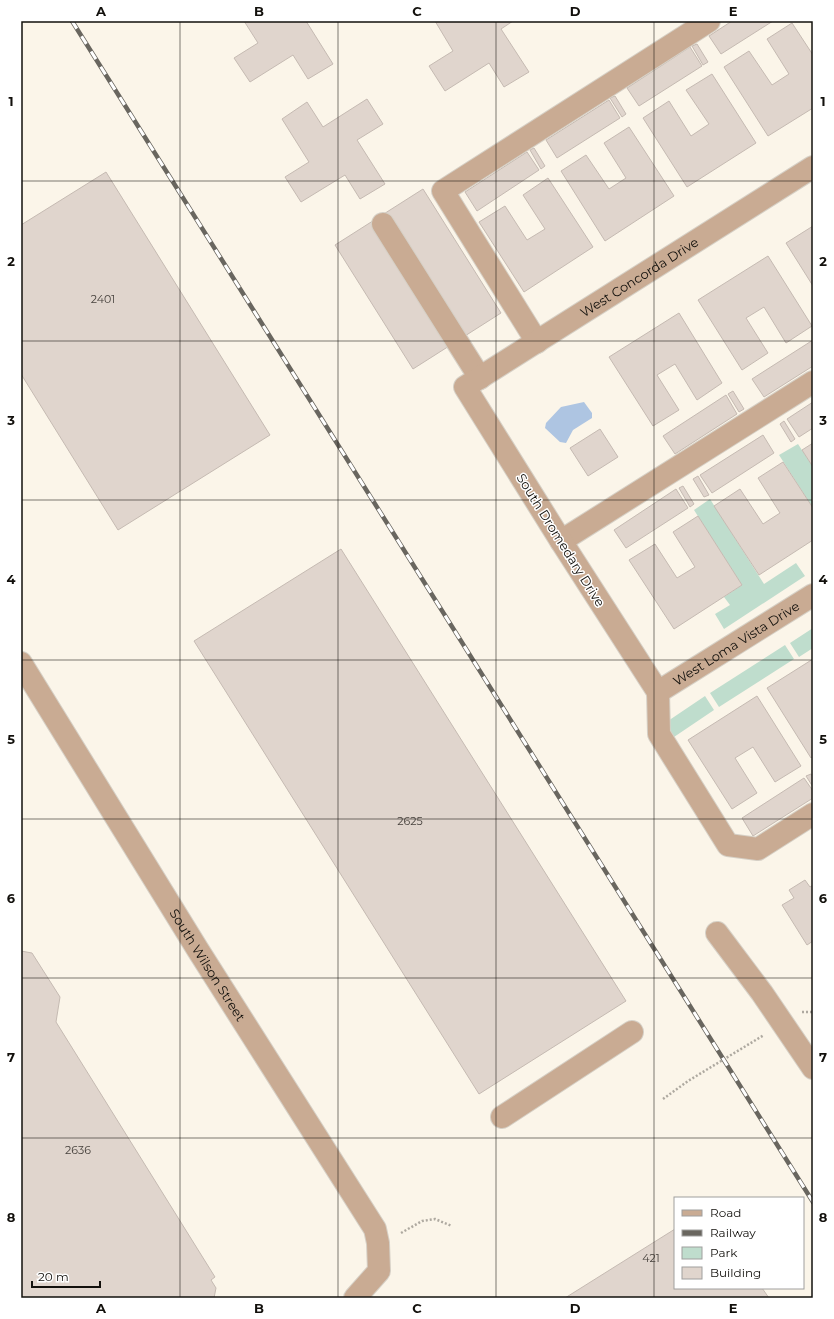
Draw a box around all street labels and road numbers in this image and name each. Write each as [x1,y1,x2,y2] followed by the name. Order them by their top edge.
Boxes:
[577,233,701,320] street label: West Concorda Drive
[513,470,609,610] street label: South Dromedary Drive
[670,598,802,689] street label: West Loma Vista Drive
[167,906,249,1024] street label: South Wilson Street

